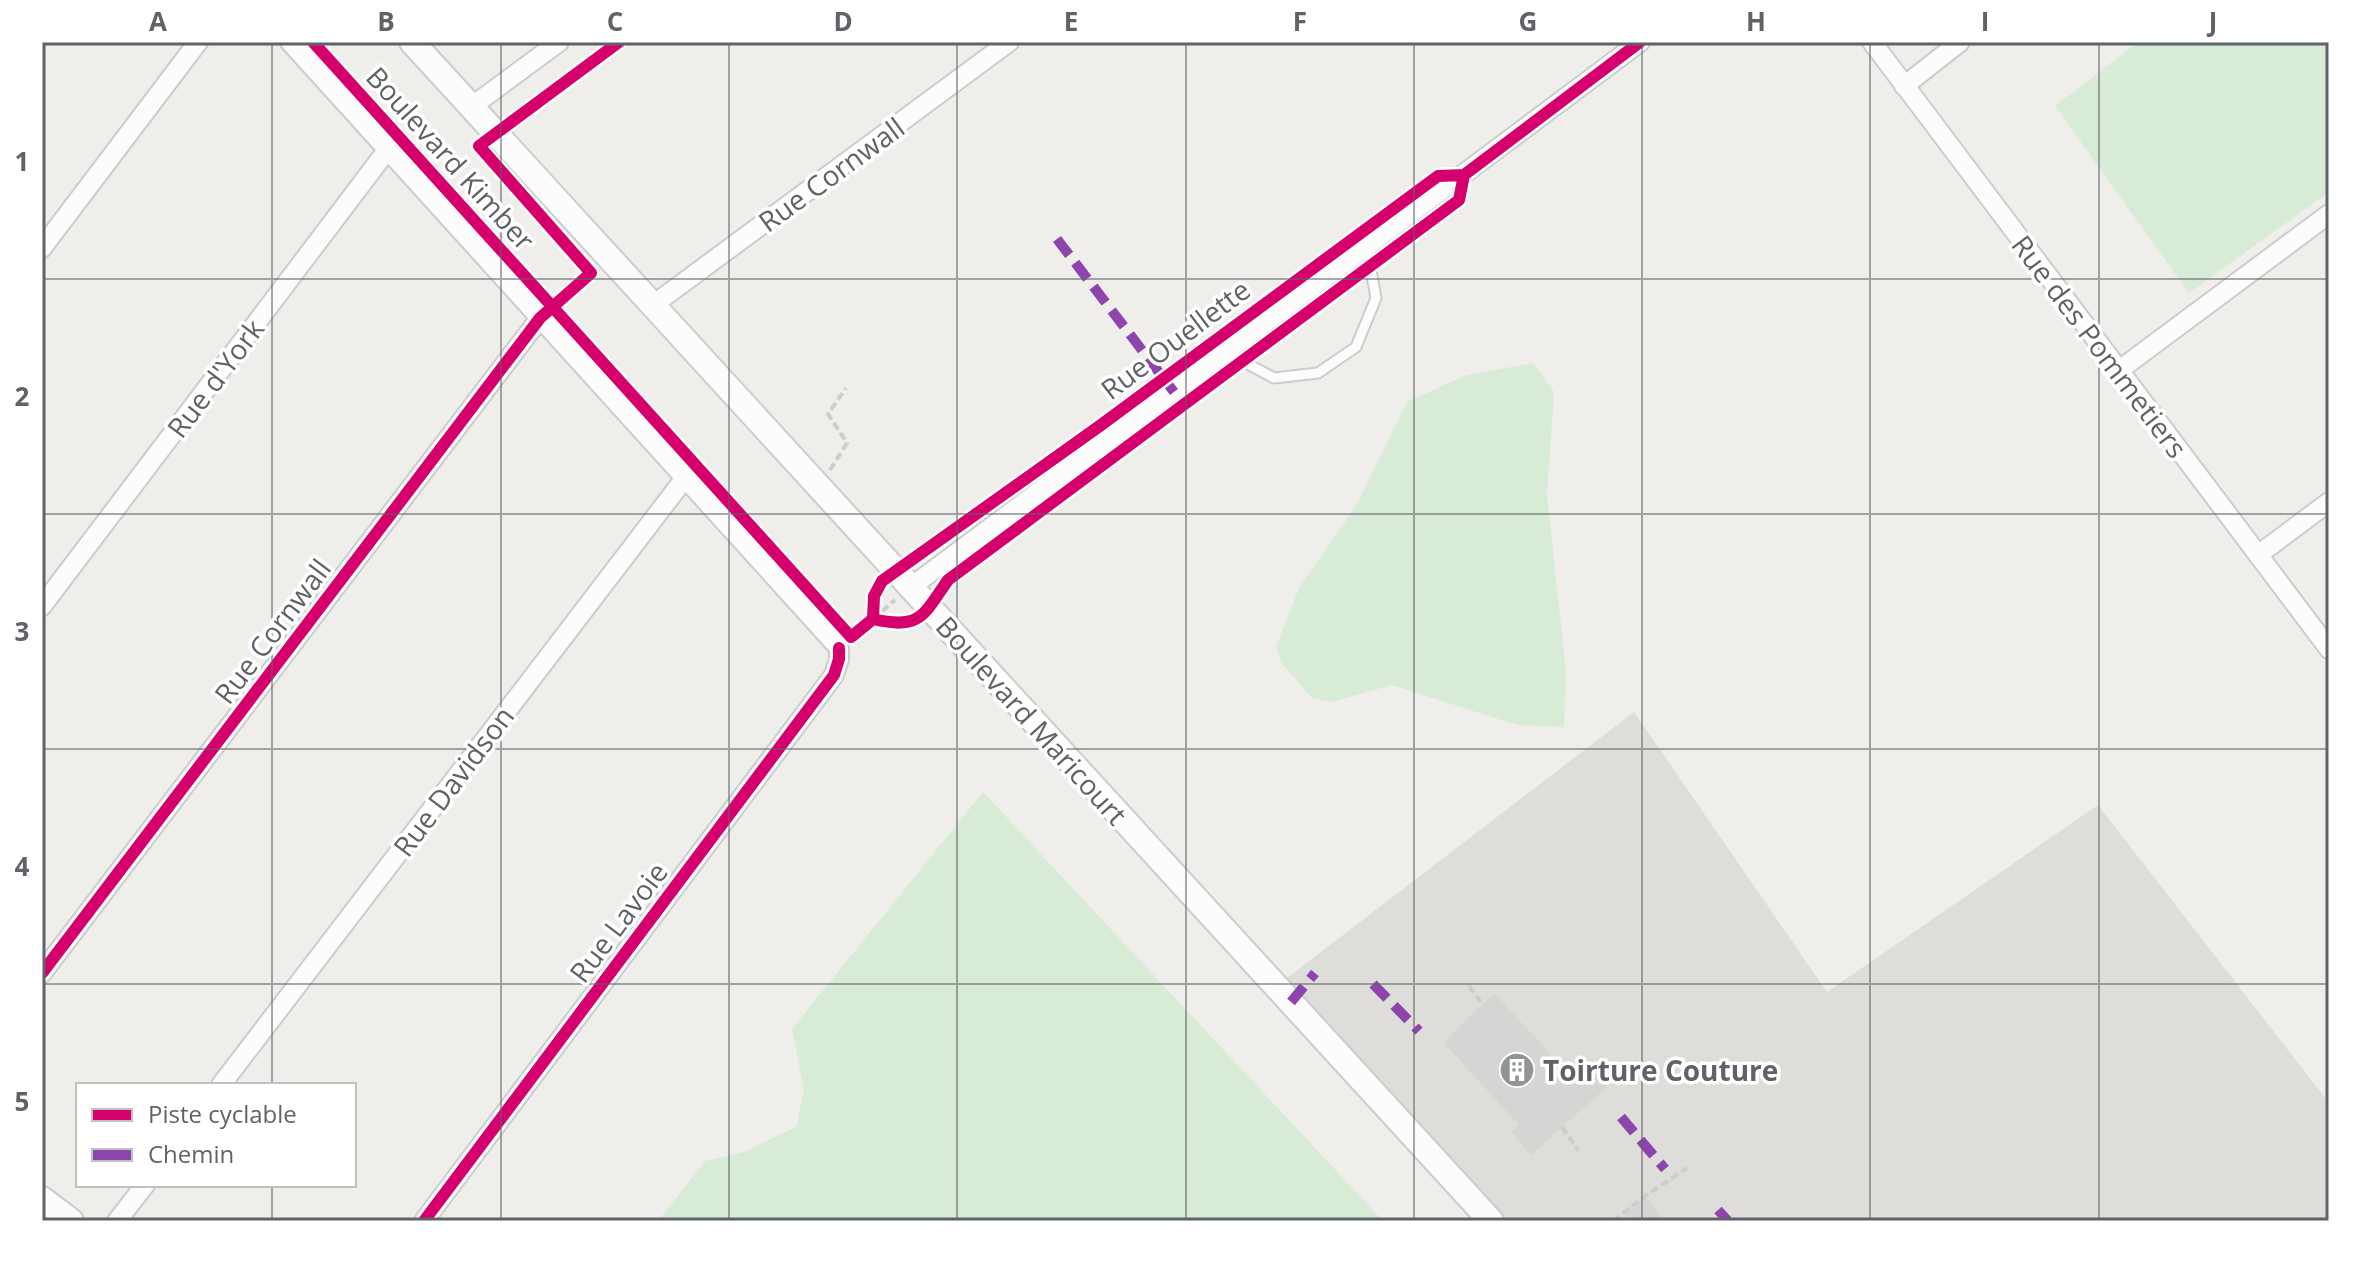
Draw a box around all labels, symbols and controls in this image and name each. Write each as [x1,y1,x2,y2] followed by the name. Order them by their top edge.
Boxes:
[149,3,167,39] text: A
[377,3,395,39] text: B
[607,3,623,39] text: C
[833,3,853,39] text: D
[1064,3,1078,39] text: E
[1293,3,1307,39] text: F
[1519,3,1537,39] text: G
[1746,3,1766,39] text: H
[1981,3,1989,39] text: I
[2207,3,2217,39] text: J
[358,58,544,258] street label: Boulevard Kimber
[750,108,912,240] street label: Rue Cornwall
[15,143,29,179] text: 1
[2004,227,2196,465] street label: Rue des Pommetiers
[1093,270,1257,408] street label: Rue Ouellette
[158,311,272,445] street label: Rue d'York
[15,378,30,414] text: 2
[205,551,339,711] street label: Rue Cornwall
[928,608,1136,832] street label: Boulevard Maricourt
[15,613,29,649] text: 3
[384,698,522,864] street label: Rue Davidson
[15,848,30,884] text: 4
[560,854,676,990] street label: Rue Lavoie
[1498,1051,1536,1089] building icon: Toirture Couture
[1543,1051,1778,1089] place label: Toirture Couture
[15,1083,29,1119] text: 5
[76,1083,356,1187] legend
[148,1097,297,1130] text: Piste cyclable
[148,1137,234,1170] text: Chemin

